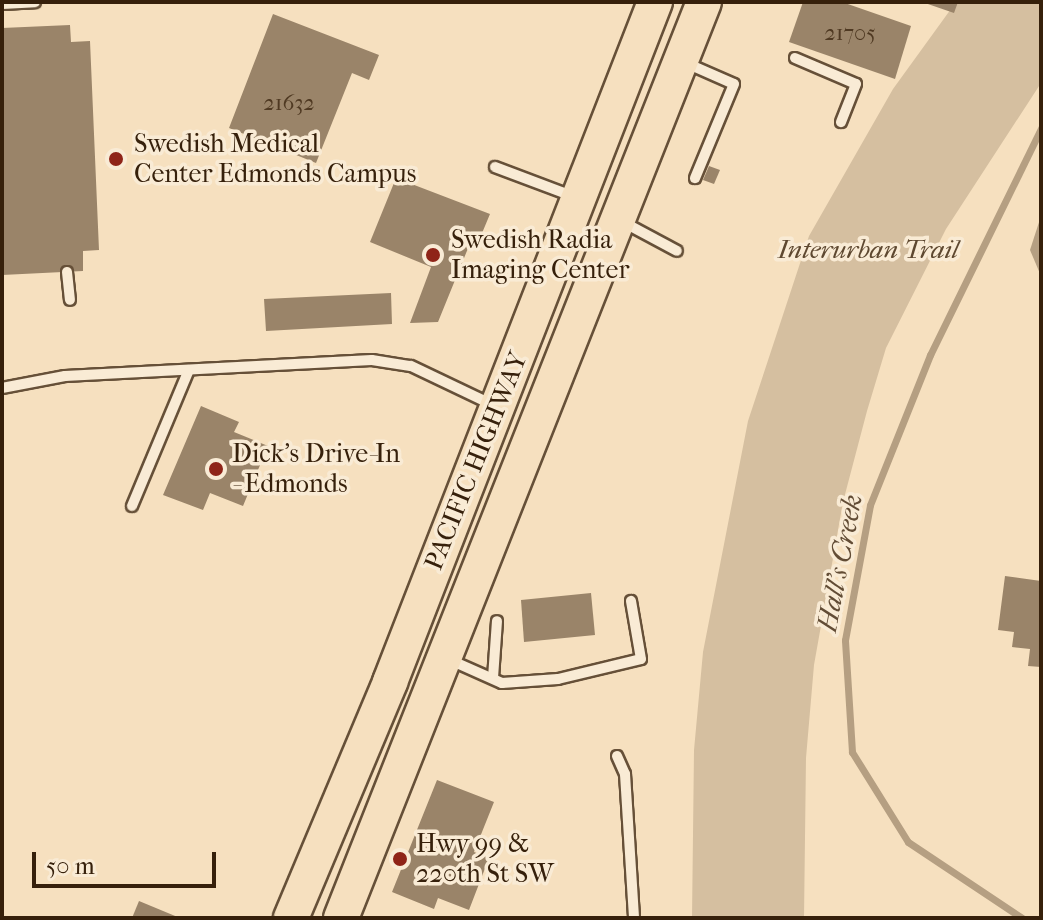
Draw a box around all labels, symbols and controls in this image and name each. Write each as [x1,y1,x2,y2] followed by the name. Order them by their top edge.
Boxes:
[824,21,876,47] house number: 21705
[263,91,315,117] house number: 21632
[134,128,416,190] place label: Swedish Medical Center Edmonds Campus
[105,148,127,170] marker: Swedish Medical Center Edmonds Campus
[451,224,630,286] place label: Swedish Radia Imaging Center
[778,234,958,266] park label: Interurban Trail
[422,244,444,266] marker: Swedish Radia Imaging Center
[418,347,534,575] street label: PACIFIC HIGHWAY
[232,438,400,500] place label: Dick's Drive-In - Edmonds
[207,460,225,478] marker: Dick's Drive-In - Edmonds
[810,491,870,635] water label: Hall's Creek
[416,828,554,890] place label: Hwy 99 & 220th St SW
[36,836,220,886] scale bar
[391,850,409,868] marker: Hwy 99 & 220th St SW
[46,852,95,880] text: 50 m

